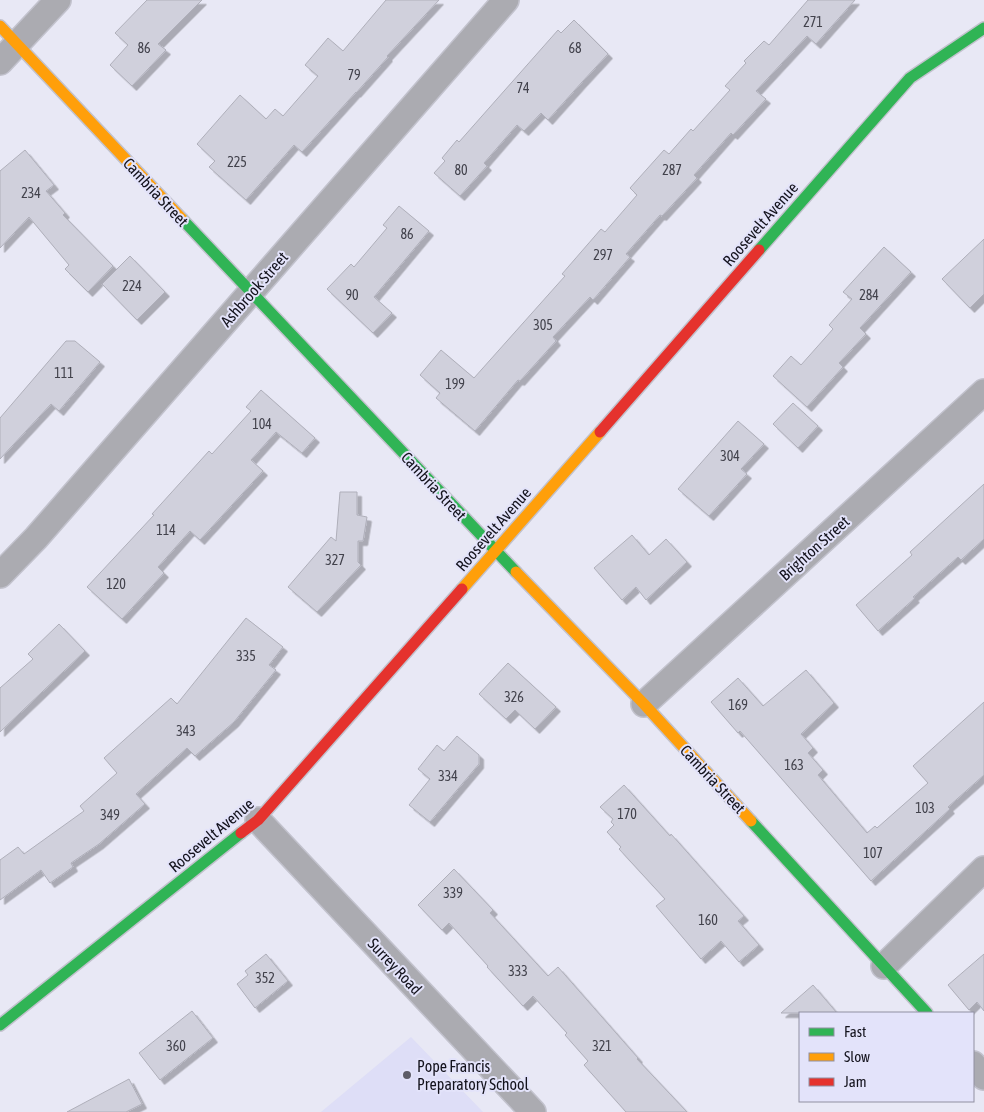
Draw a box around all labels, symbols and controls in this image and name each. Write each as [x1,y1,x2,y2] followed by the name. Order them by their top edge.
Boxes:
[803,14,823,30] house number: 271
[137,40,151,56] house number: 86
[568,40,582,56] house number: 68
[347,67,361,83] house number: 79
[516,80,530,96] house number: 74
[120,154,192,230] street label: Cambria Street
[227,154,247,170] house number: 225
[454,162,468,178] house number: 80
[662,162,682,178] house number: 287
[719,179,801,269] street label: Roosevelt Avenue
[21,185,41,201] house number: 234
[400,226,414,242] house number: 86
[593,247,613,263] house number: 297
[217,248,292,330] street label: Ashbrook Street
[122,278,142,294] house number: 224
[345,287,359,303] house number: 90
[859,287,879,303] house number: 284
[533,317,553,333] house number: 305
[54,365,74,381] house number: 111
[445,376,465,392] house number: 199
[252,416,272,432] house number: 104
[398,448,470,524] street label: Cambria Street
[720,448,740,464] house number: 304
[452,484,534,574] street label: Roosevelt Avenue
[775,512,854,585] street label: Brighton Street
[156,522,176,538] house number: 114
[325,552,345,568] house number: 327
[106,576,126,592] house number: 120
[236,648,256,664] house number: 335
[504,689,524,705] house number: 326
[728,697,748,713] house number: 169
[176,723,196,739] house number: 343
[677,741,749,817] street label: Cambria Street
[784,757,804,773] house number: 163
[438,768,458,784] house number: 334
[165,794,257,876] street label: Roosevelt Avenue
[915,800,935,816] house number: 103
[617,806,637,822] house number: 170
[100,807,120,823] house number: 349
[863,845,883,861] house number: 107
[443,885,463,901] house number: 339
[698,912,718,928] house number: 160
[364,934,426,999] street label: Surrey Road
[508,963,528,979] house number: 333
[255,970,275,986] house number: 352
[799,1012,974,1102] legend
[844,1023,866,1040] text: Fast
[166,1038,186,1054] house number: 360
[592,1038,612,1054] house number: 321
[844,1048,870,1065] text: Slow
[417,1057,530,1094] place label: Pope Francis Preparatory School
[401,1069,413,1081] marker: Pope Francis Preparatory School
[844,1073,867,1090] text: Jam

